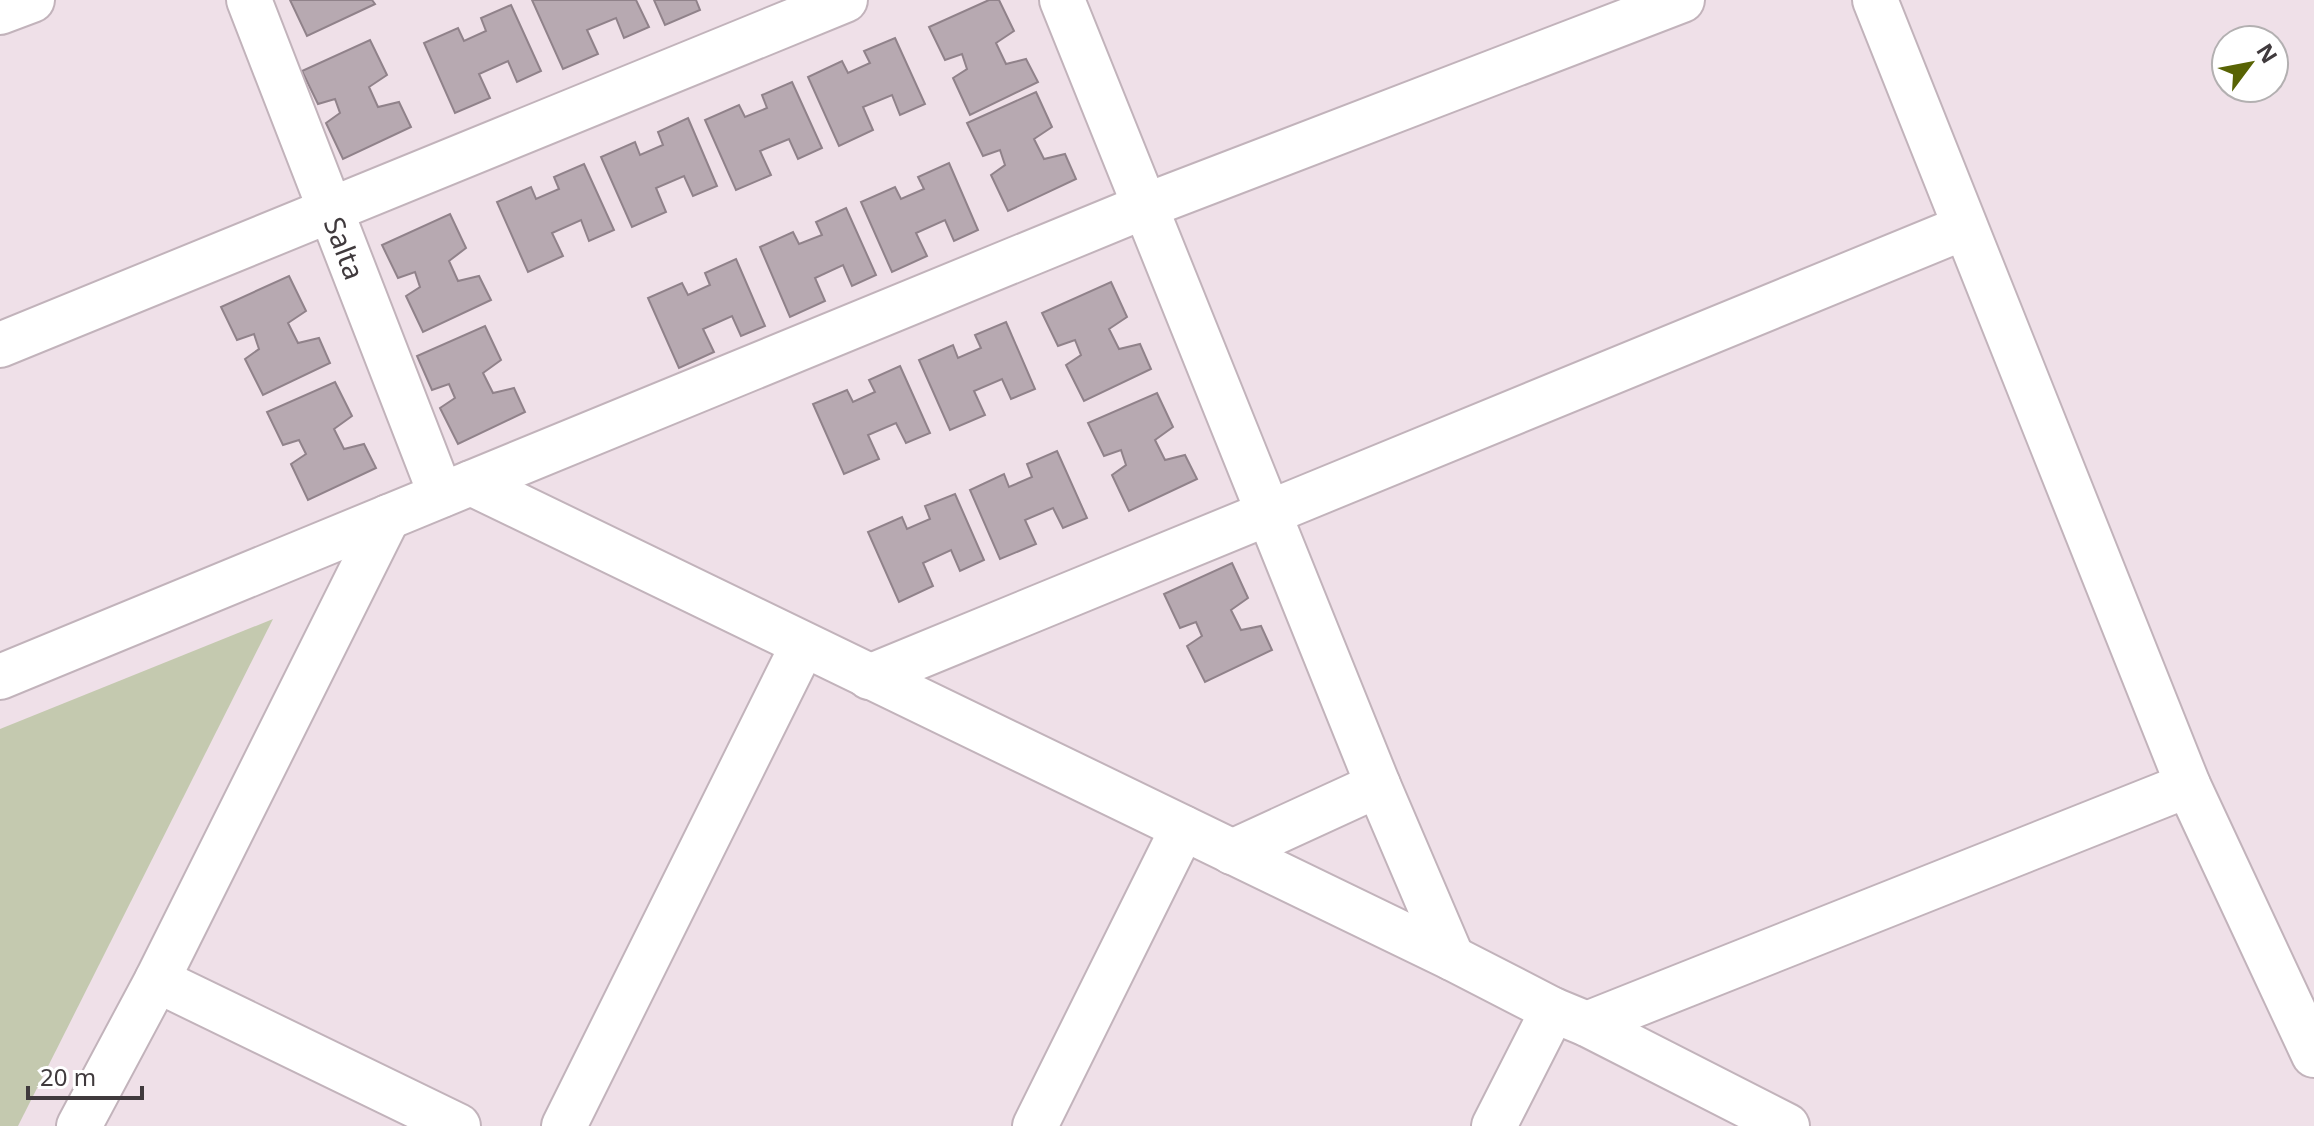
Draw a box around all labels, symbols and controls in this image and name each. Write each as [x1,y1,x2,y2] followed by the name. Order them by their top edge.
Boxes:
[2210,24,2290,104] north arrow
[2250,37,2285,68] text: N
[316,211,374,285] street label: Salta
[28,1050,142,1100] scale bar
[40,1060,96,1093] text: 20 m

